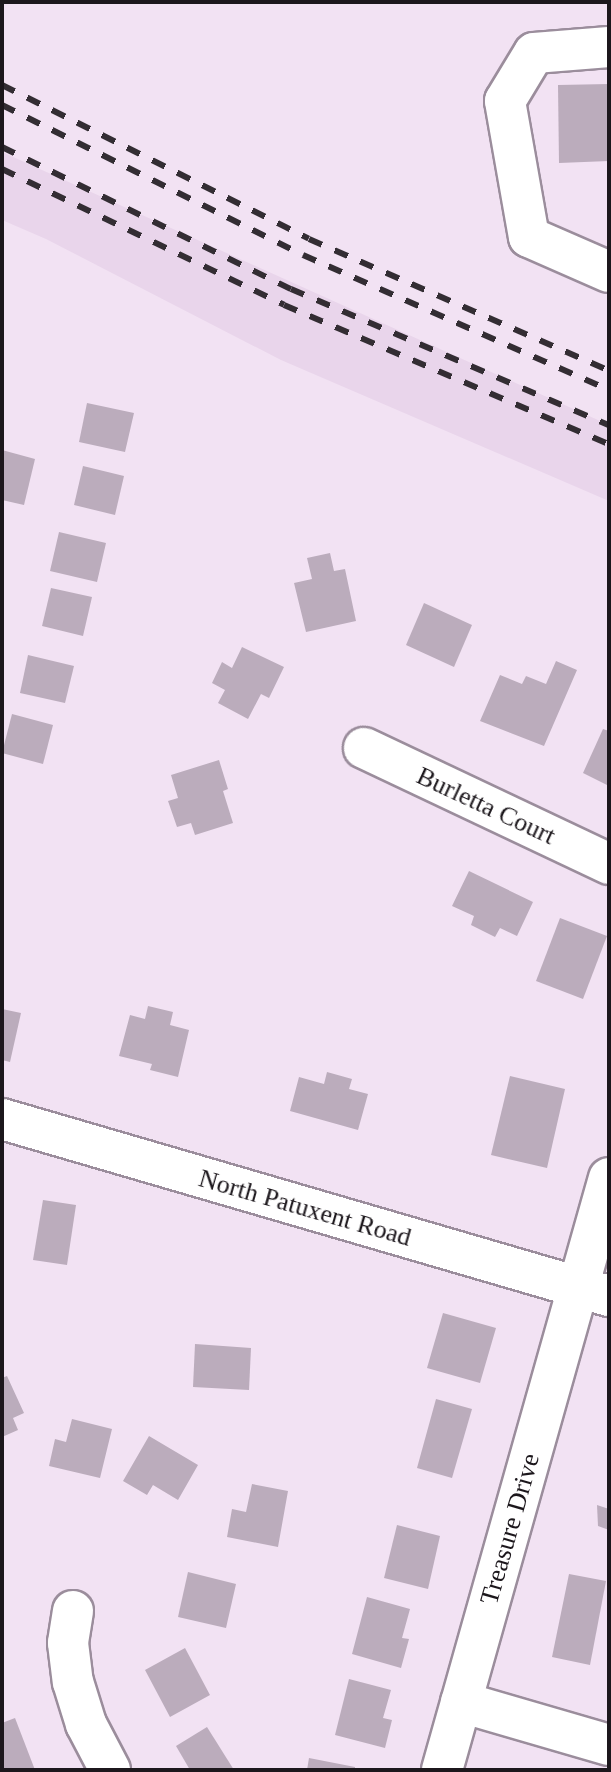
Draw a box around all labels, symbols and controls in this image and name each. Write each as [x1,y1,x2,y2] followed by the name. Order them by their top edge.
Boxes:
[412,760,560,852] street label: Burletta Court
[195,1163,415,1253] street label: North Patuxent Road
[474,1450,546,1608] street label: Treasure Drive

